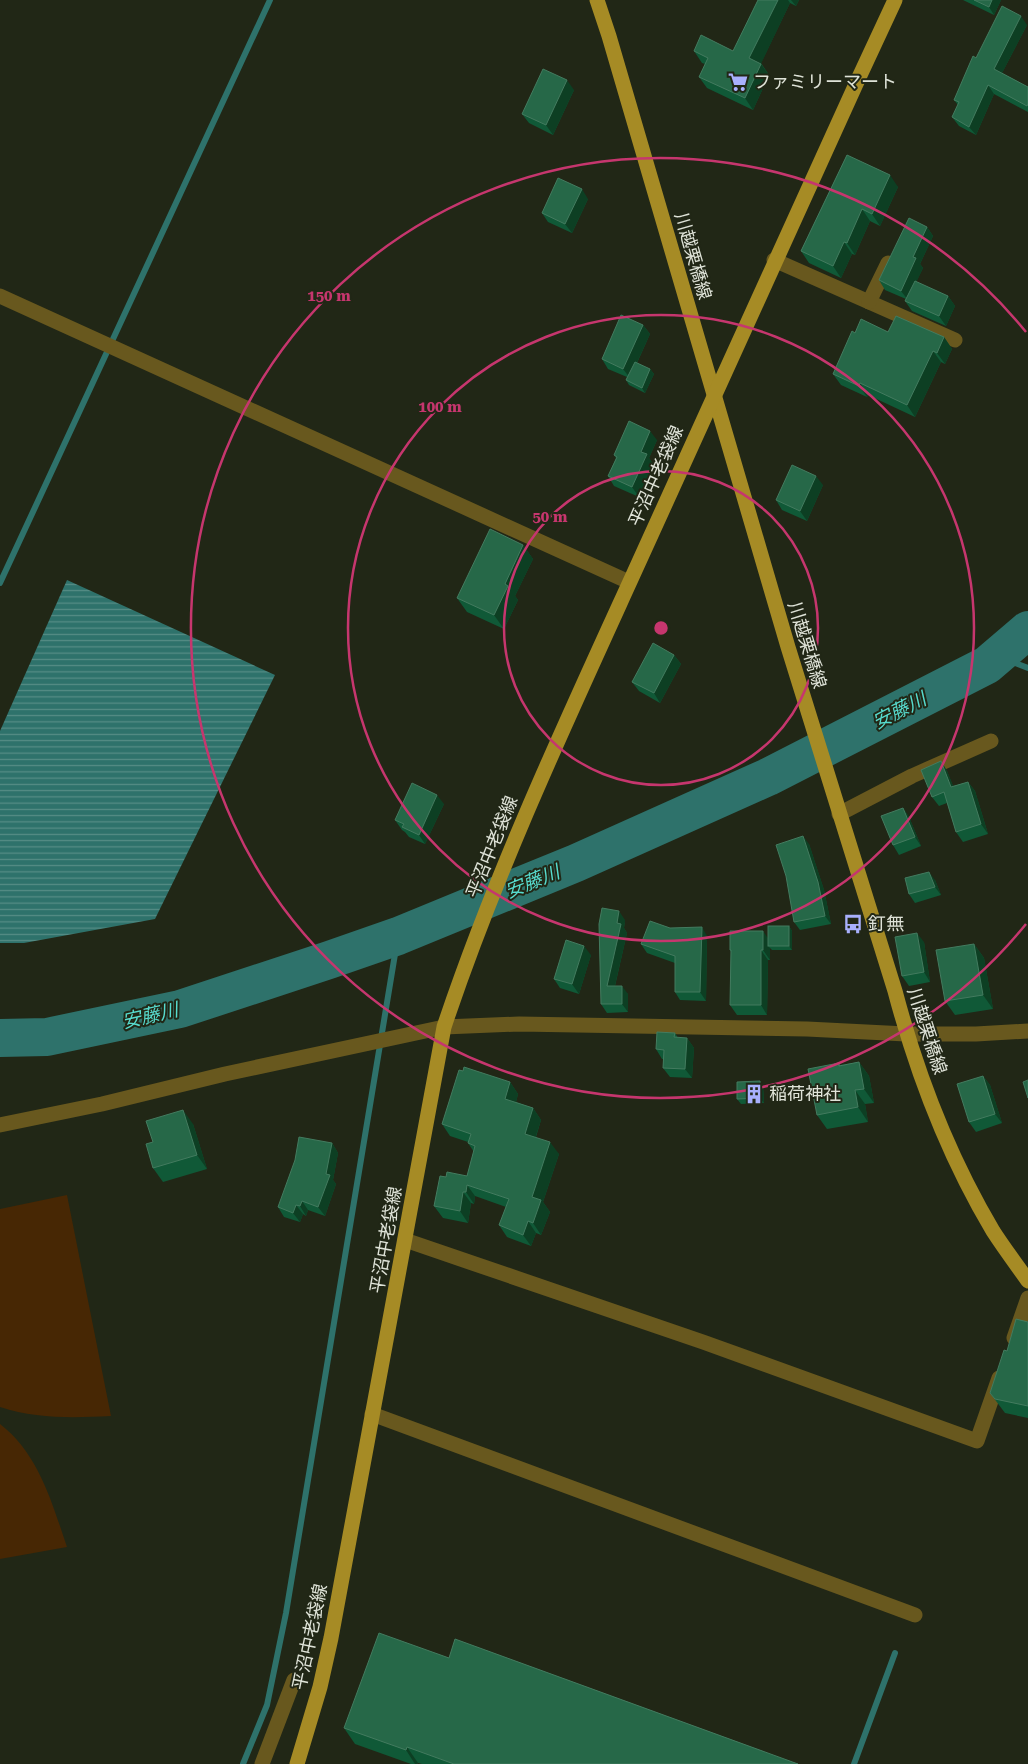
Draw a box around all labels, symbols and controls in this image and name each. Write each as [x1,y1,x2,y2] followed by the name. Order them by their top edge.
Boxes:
[727,71,749,93] supermarket icon: ファミリーマート
[753,71,897,92] place label: ファミリーマート
[671,210,716,302] street label: 川越栗橋線
[307,287,351,305] text: 150 m
[418,398,462,416] text: 100 m
[624,422,687,529] street label: 平沼中老袋線
[532,508,568,526] text: 50 m
[784,599,831,691] street label: 川越栗橋線
[652,619,670,637] centre of rings
[869,686,932,734] water label: 安藤川
[462,793,522,901] street label: 平沼中老袋線
[501,859,565,903] water label: 安藤川
[842,913,864,935] bus stop icon: 釘無
[868,913,904,934] place label: 釘無
[904,985,951,1077] street label: 川越栗橋線
[120,997,182,1033] water label: 安藤川
[743,1083,765,1105] building icon: 稲荷神社
[769,1083,841,1104] place label: 稲荷神社
[366,1185,405,1295] street label: 平沼中老袋線
[288,1582,331,1692] street label: 平沼中老袋線

